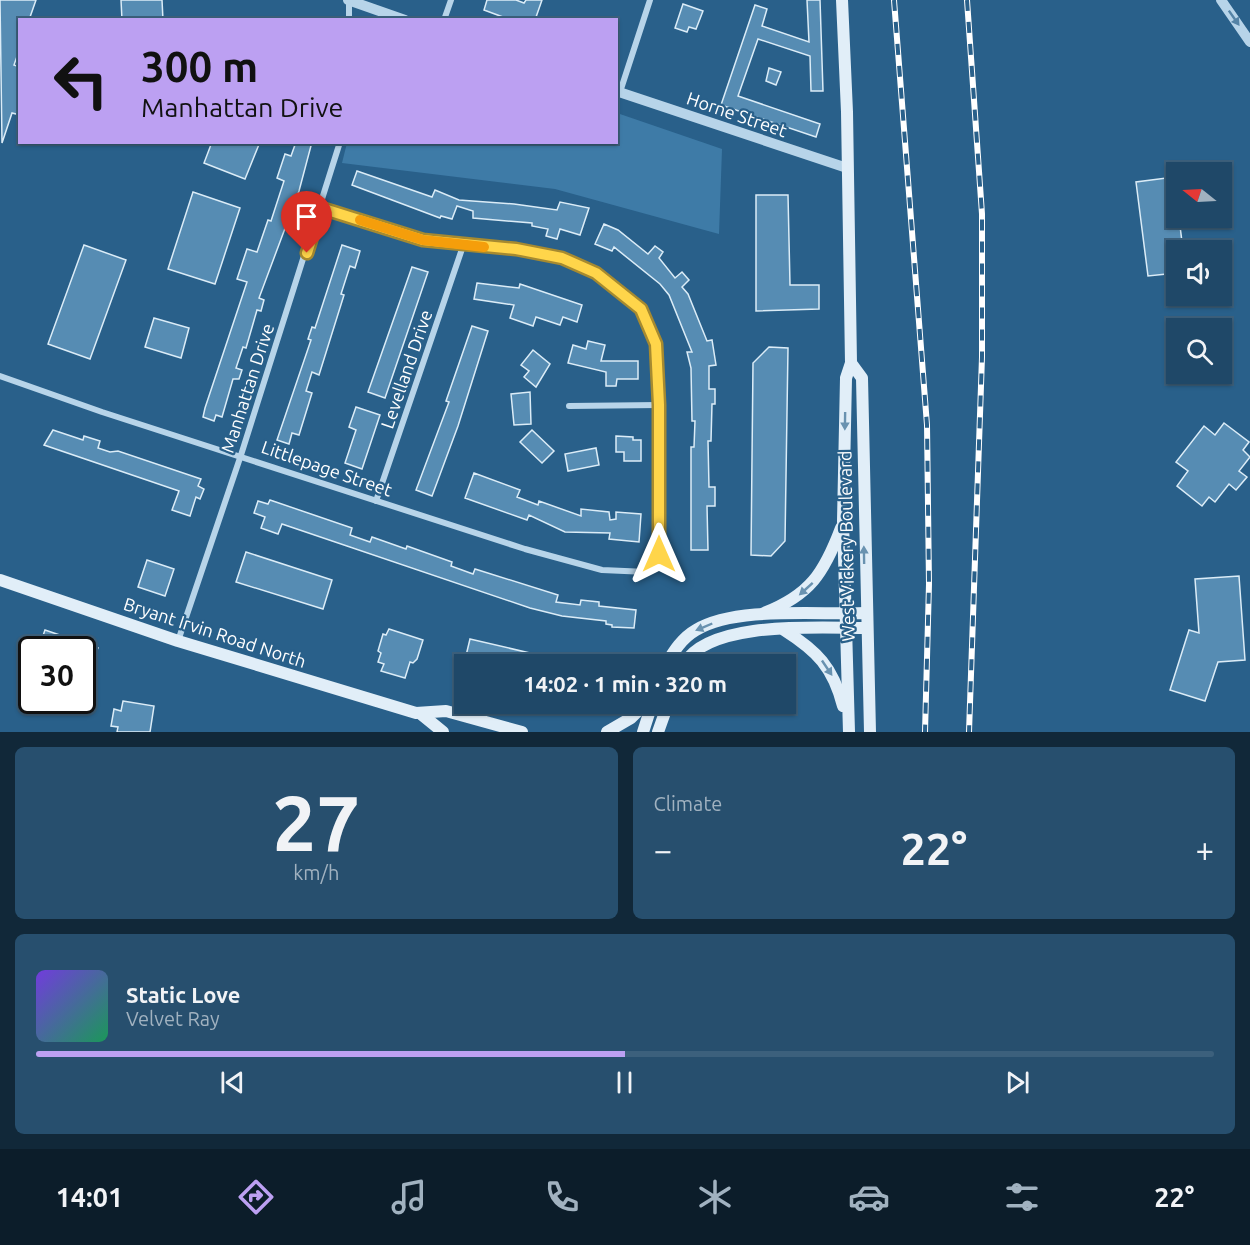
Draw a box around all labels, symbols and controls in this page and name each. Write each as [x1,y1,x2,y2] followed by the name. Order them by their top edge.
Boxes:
[1228,10,1240,26] one-way arrow
[42,42,120,120] icon: left
[141,43,258,90] text: 300 m
[684,88,790,140] street label: Horne Street
[141,92,344,122] text: Manhattan Drive
[1166,162,1232,228] north arrow
[1166,162,1232,384] map controls
[281,191,332,253] pin
[290,200,323,233] icon: arrive
[1166,240,1232,306] button: sound
[376,307,436,431] street label: Levelland Drive
[1166,318,1232,384] button: search
[217,321,277,455] street label: Manhattan Drive
[840,411,850,430] one-way arrow
[259,436,395,500] street label: Littlepage Street
[834,450,858,642] street label: West Vickery Boulevard
[627,522,691,586] position arrow
[859,545,869,564] one-way arrow
[799,582,814,595] one-way arrow
[121,593,309,671] street label: Bryant Irvin Road North
[695,623,713,632] one-way arrow
[18,636,96,714] speed limit sign: 30
[822,659,833,676] one-way arrow
[523,671,727,696] text: 14:02 · 1 min · 320 m
[272,778,360,866] text: 27
[654,792,722,815] text: Climate
[900,823,967,874] text: 22°
[654,831,672,868] text: −
[1195,831,1214,868] text: +
[293,861,339,884] text: km/h
[126,982,241,1007] text: Static Love
[126,1007,220,1030] text: Velvet Ray
[216,1066,249,1099] icon: previous
[608,1066,641,1099] icon: pause
[1001,1066,1034,1099] icon: next
[235,1176,277,1218] icon: directions
[388,1176,430,1218] icon: music
[541,1176,583,1218] icon: phone
[694,1176,736,1218] icon: climate
[848,1176,890,1218] icon: car
[1001,1176,1043,1218] icon: filters
[56,1182,123,1212] text: 14:01
[1154,1182,1194,1212] text: 22°

